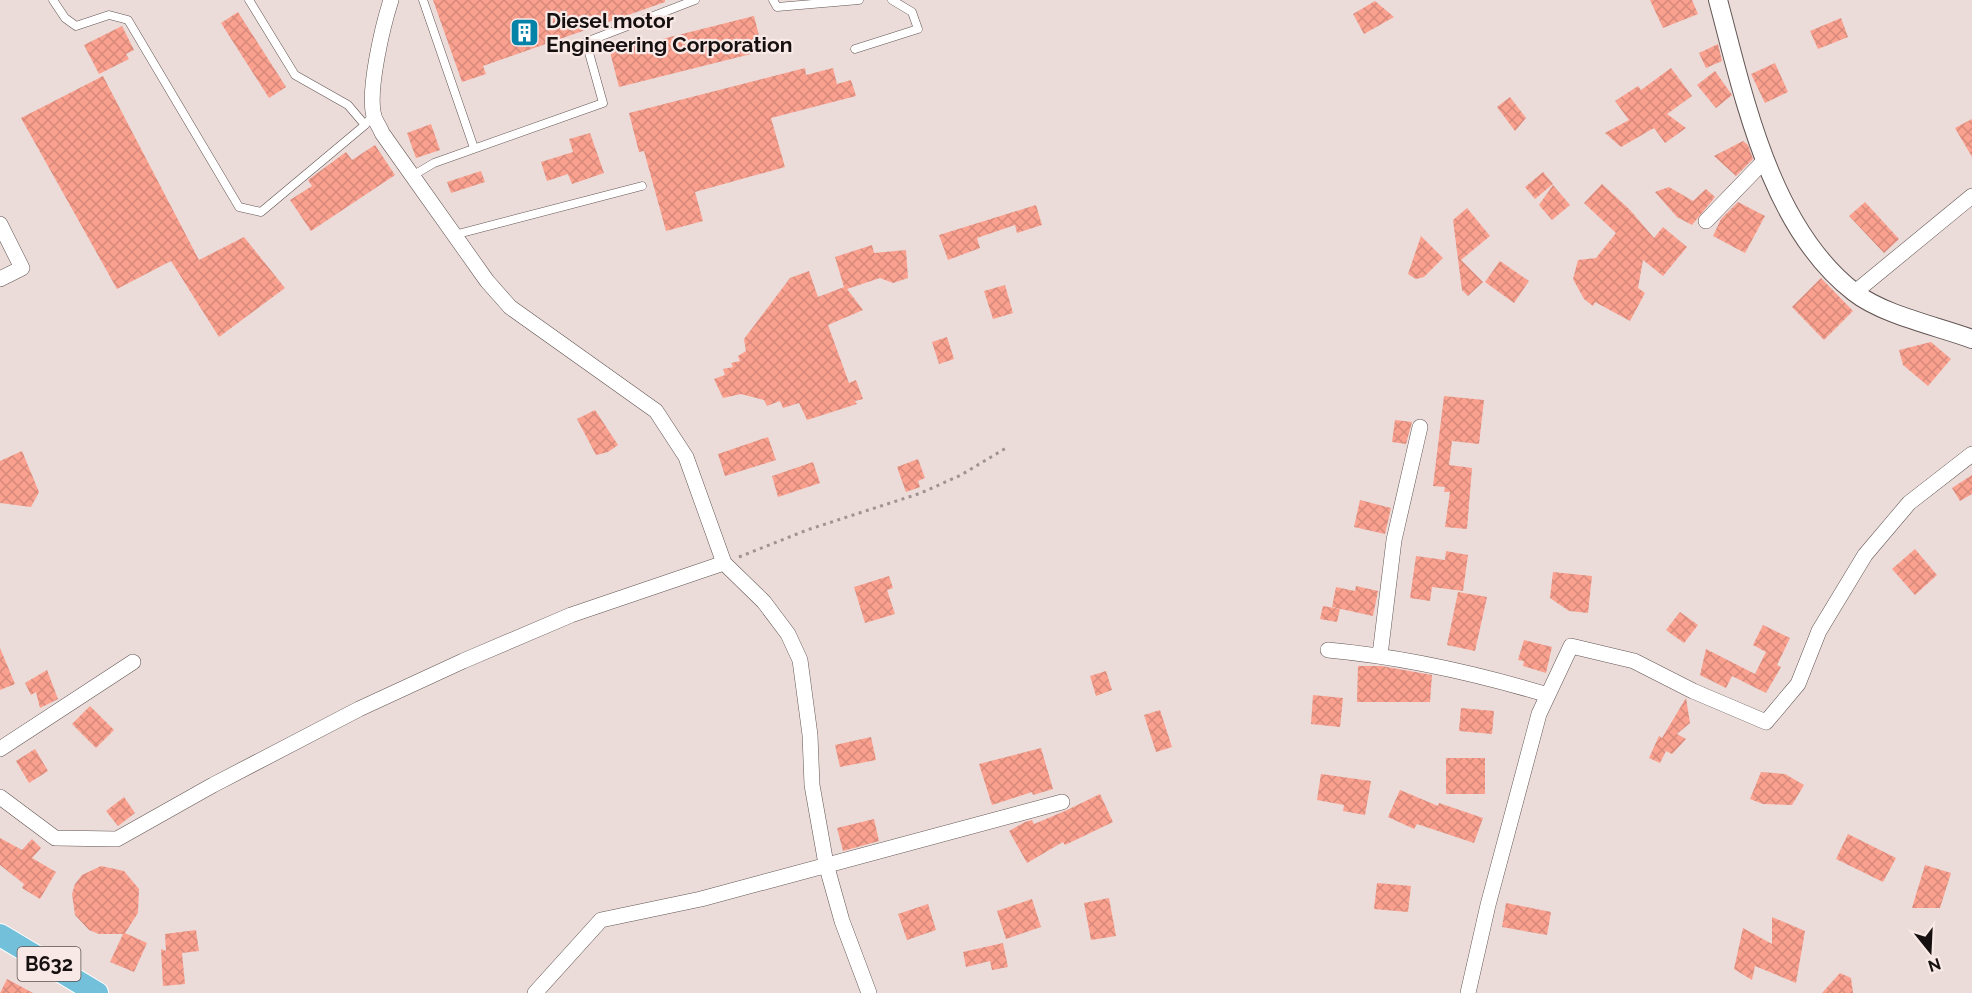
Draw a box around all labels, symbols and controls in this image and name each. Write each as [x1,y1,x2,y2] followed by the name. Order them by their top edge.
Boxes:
[546,8,792,57] place label: Diesel motor Engineering Corporation
[509,17,541,49] building icon: Diesel motor Engineering Corporation
[1900,921,1960,981] north arrow
[17,947,80,981] road number: B632
[1926,954,1943,976] text: N

